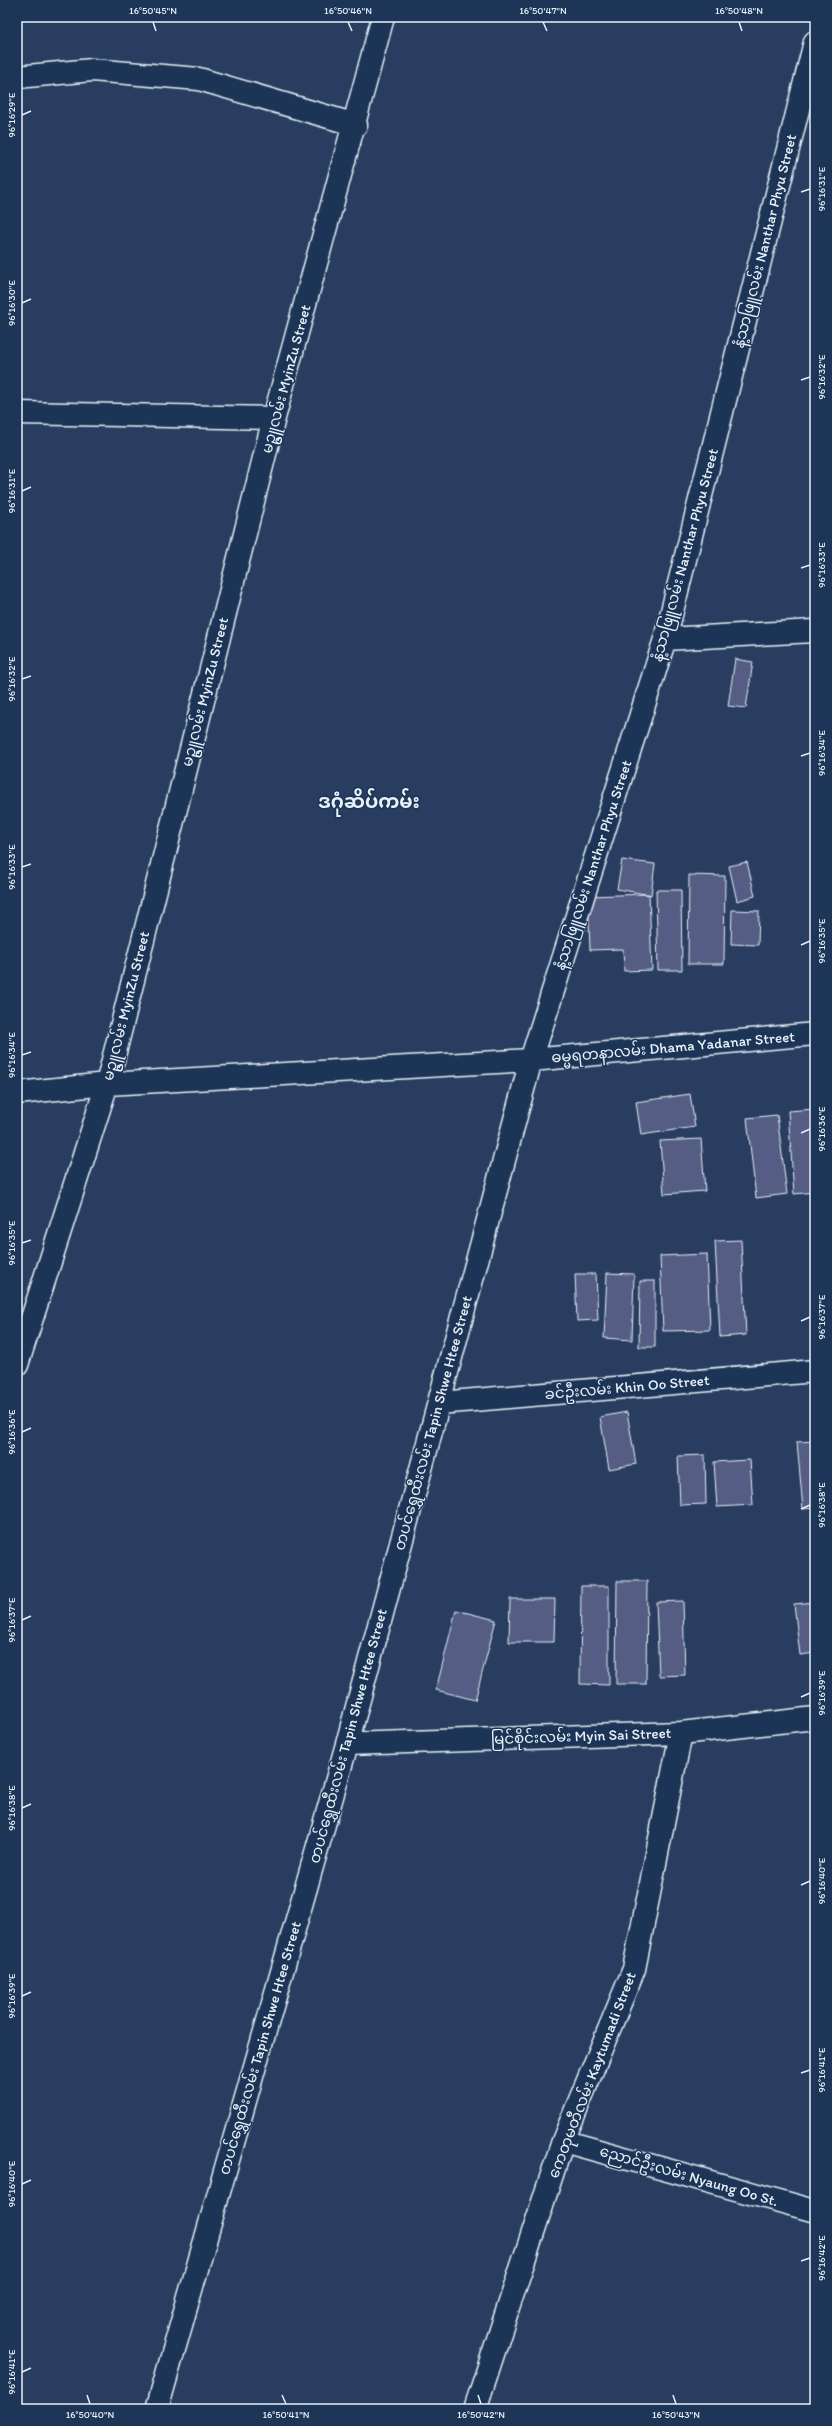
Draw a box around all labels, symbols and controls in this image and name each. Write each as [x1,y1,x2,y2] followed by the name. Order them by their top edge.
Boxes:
[129,4,177,17] text: 16°50'45"N
[324,4,372,17] text: 16°50'46"N
[519,4,567,17] text: 16°50'47"N
[715,4,763,17] text: 16°50'48"N
[5,92,18,137] text: 96°16'29"E
[729,132,803,351] street label: နံ့သာဖြူလမ်း Nanthar Phyu Street
[815,166,828,211] text: 96°16'31"E
[5,280,18,326] text: 96°16'30"E
[256,302,318,456] street label: မဥ္ဇူလမ်း MyinZu Street
[815,354,828,400] text: 96°16'32"E
[647,446,725,664] street label: နံ့သာဖြူလမ်း Nanthar Phyu Street
[5,468,18,513] text: 96°16'31"E
[815,542,828,588] text: 96°16'33"E
[177,615,235,769] street label: မဥ္ဇူလမ်း MyinZu Street
[5,656,18,702] text: 96°16'32"E
[815,730,828,776] text: 96°16'34"E
[550,757,638,973] street label: နံ့သာဖြူလမ်း Nanthar Phyu Street
[318,788,420,817] district label: ဒဂုံဆိပ်ကမ်း
[5,844,18,890] text: 96°16'33"E
[815,918,828,964] text: 96°16'35"E
[98,929,156,1083] street label: မဥ္ဇူလမ်း MyinZu Street
[550,1026,796,1070] street label: ဓမ္မရတနာလမ်း Dhama Yadanar Street
[5,1032,18,1078] text: 96°16'34"E
[815,1106,828,1152] text: 96°16'36"E
[5,1220,18,1266] text: 96°16'35"E
[389,1293,479,1553] street label: တပင်ရွှေထီးလမ်း Tapin Shwe Htee Street
[815,1294,828,1339] text: 96°16'37"E
[544,1370,711,1406] street label: ခင်ဦးလမ်း Khin Oo Street
[5,1409,18,1455] text: 96°16'36"E
[815,1482,828,1528] text: 96°16'38"E
[5,1597,18,1642] text: 96°16'37"E
[304,1606,394,1866] street label: တပင်ရွှေထီးလမ်း Tapin Shwe Htee Street
[815,1670,828,1716] text: 96°16'39"E
[490,1723,672,1751] street label: မြင်စိုင်းလမ်း Myin Sai Street
[5,1785,18,1831] text: 96°16'38"E
[815,1857,828,1904] text: 96°16'40"E
[214,1919,308,2178] street label: တပင်ရွှေထီးလမ်း Tapin Shwe Htee Street
[543,1969,643,2182] street label: ကေတုမတီလမ်း Kaytumadi Street
[5,1973,18,2019] text: 96°16'39"E
[815,2047,828,2093] text: 96°16'41"E
[597,2141,781,2213] street label: ညောင်ဦးလမ်း Nyaung Oo St.
[5,2160,18,2207] text: 96°16'40"E
[815,2235,828,2281] text: 96°16'42"E
[5,2349,18,2395] text: 96°16'41"E
[66,2408,115,2421] text: 16°50'40"N
[262,2408,310,2421] text: 16°50'41"N
[457,2408,505,2421] text: 16°50'42"N
[652,2408,700,2421] text: 16°50'43"N

